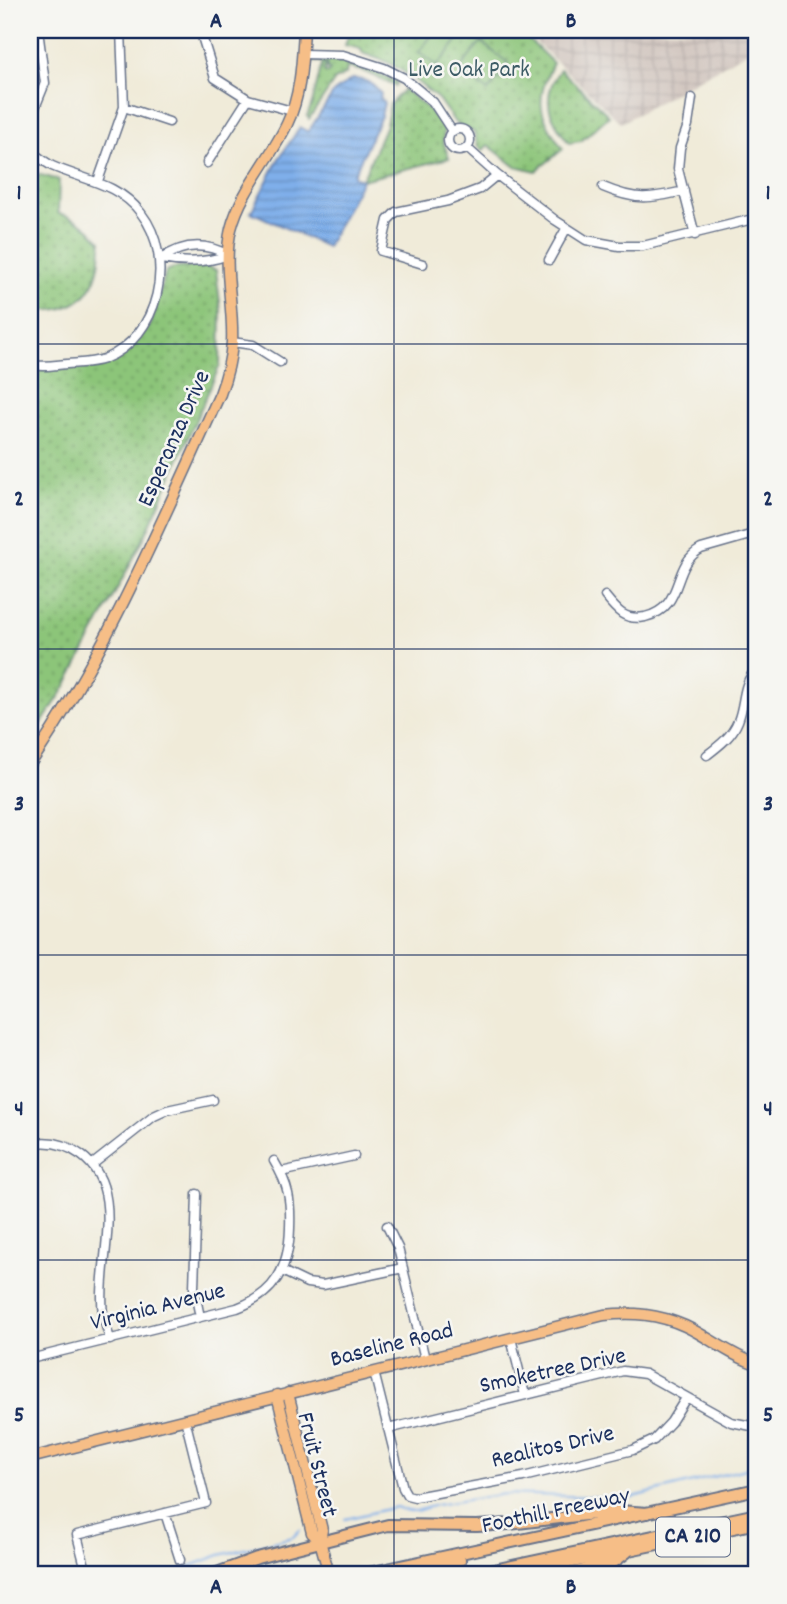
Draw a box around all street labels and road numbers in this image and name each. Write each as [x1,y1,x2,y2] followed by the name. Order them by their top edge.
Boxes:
[130,365,220,513] street label: Esperanza Drive
[87,1275,229,1341] street label: Virginia Avenue
[327,1314,457,1378] street label: Baseline Road
[477,1340,629,1404] street label: Smoketree Drive
[287,1409,345,1521] street label: Fruit Street
[488,1417,618,1479] street label: Realitos Drive
[479,1479,634,1544] street label: Foothill Freeway
[656,1518,730,1556] road number: CA 210

